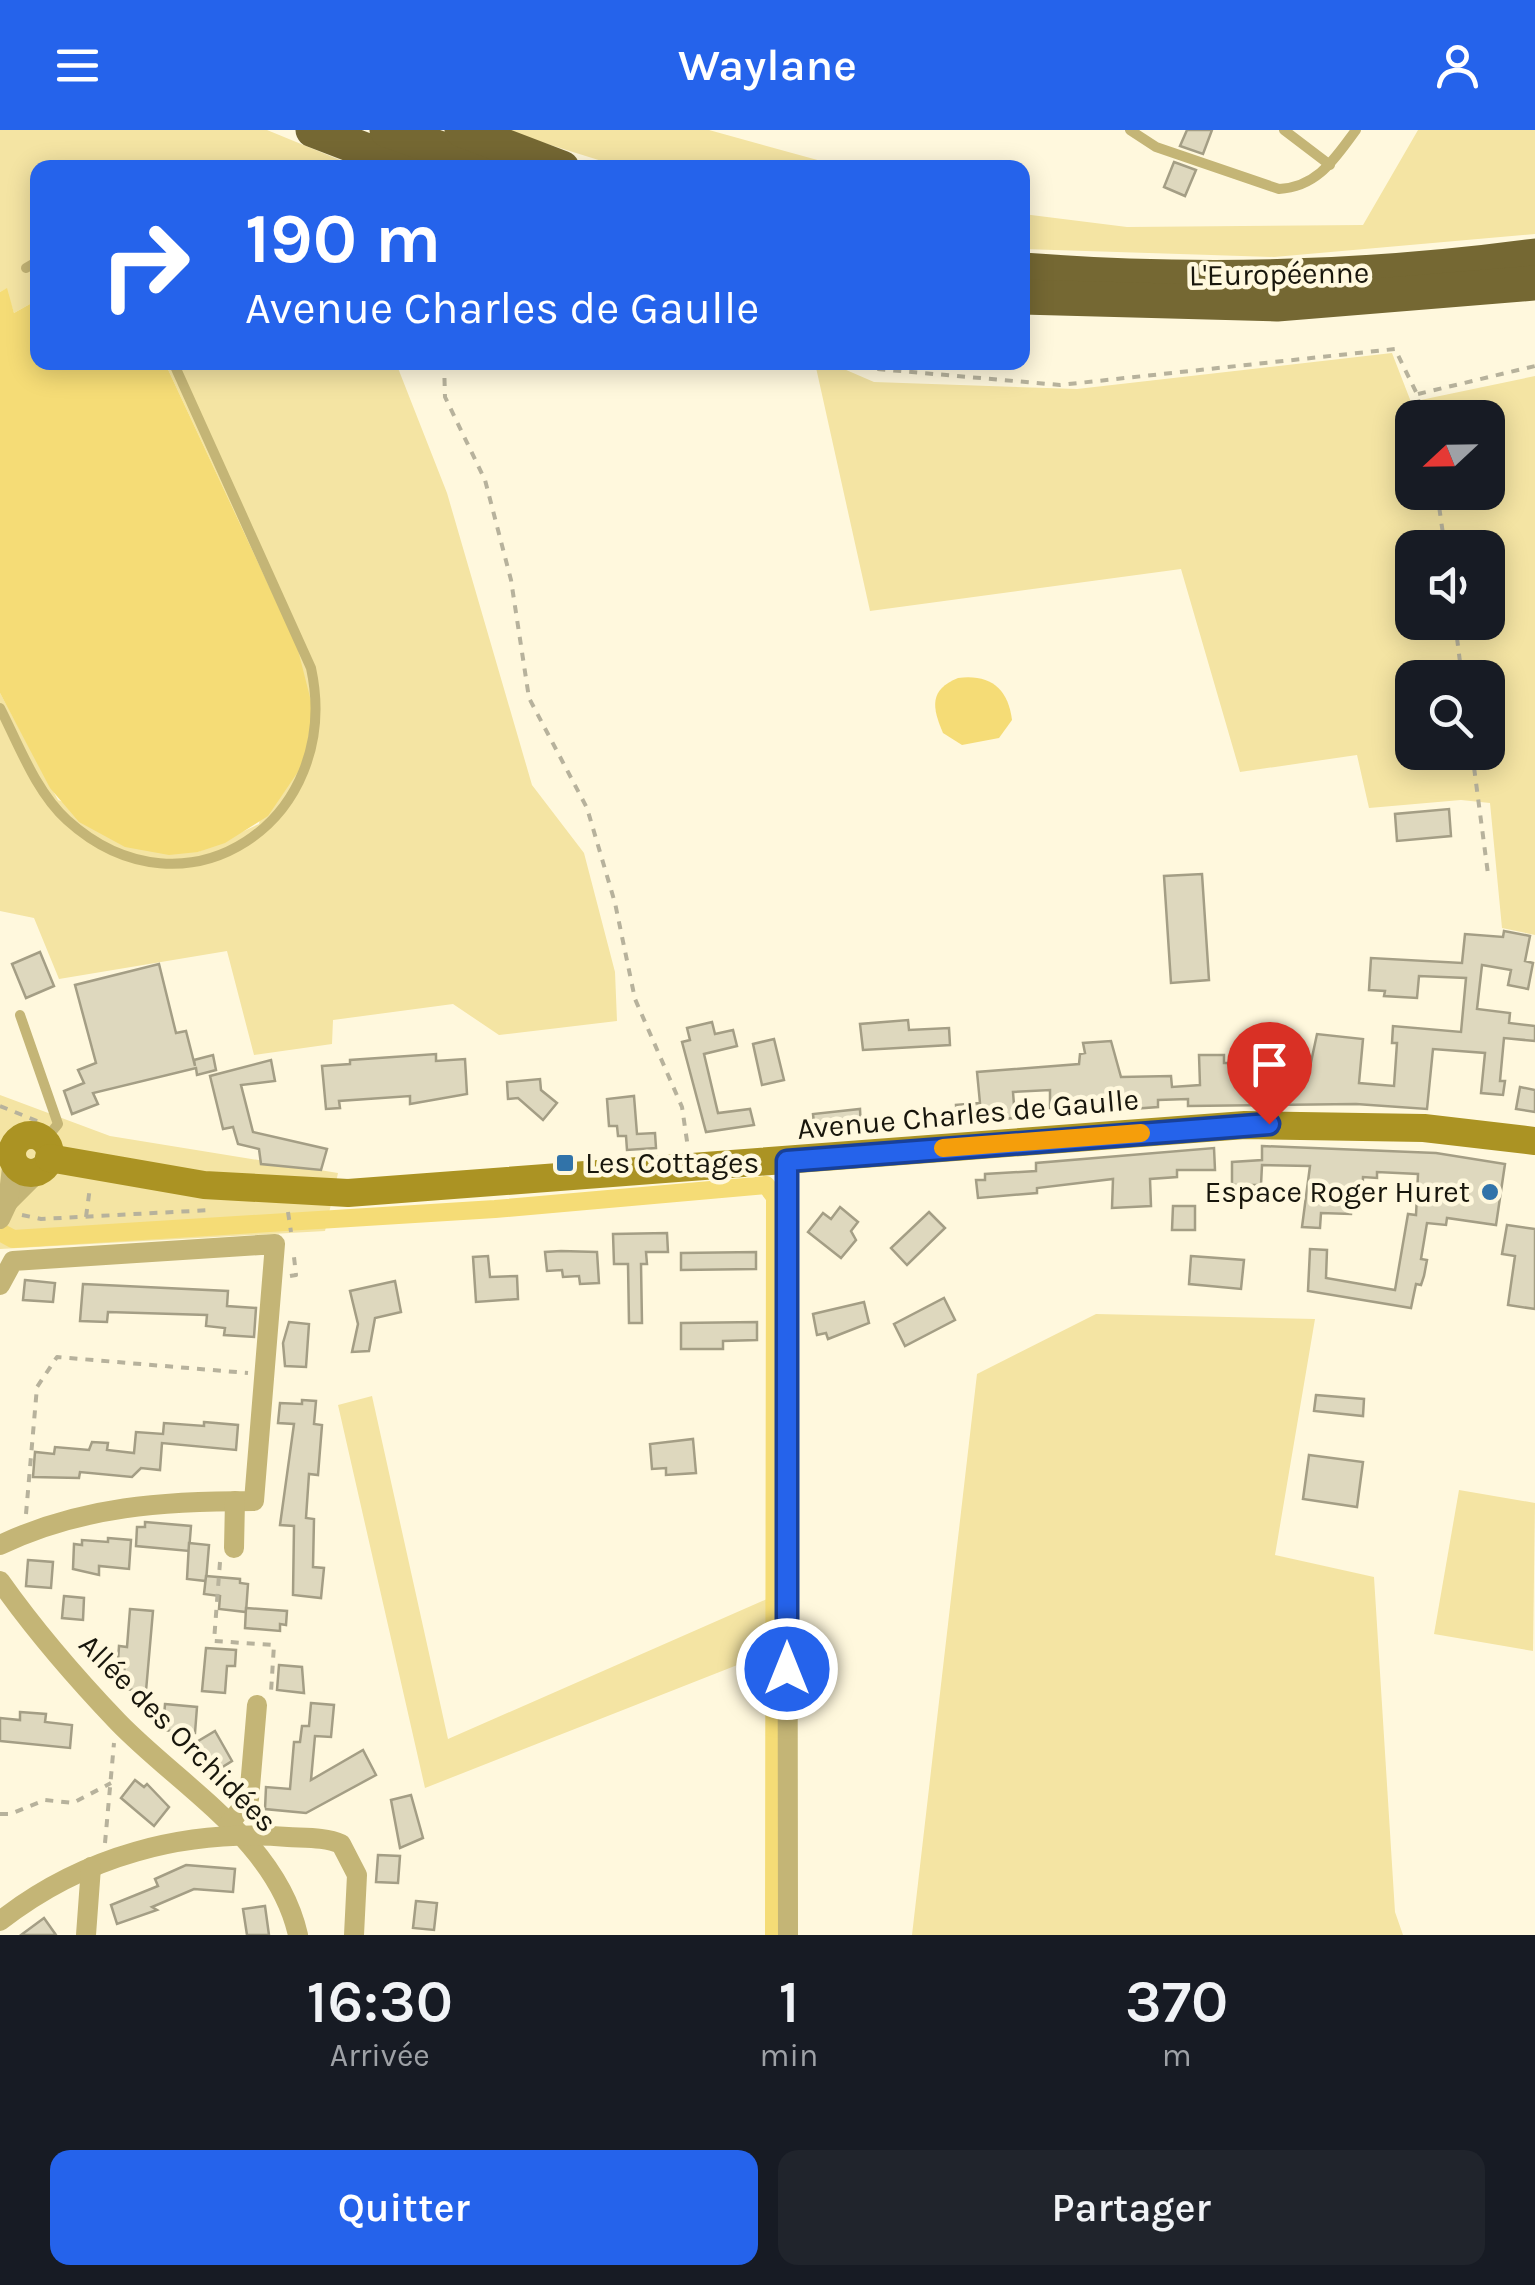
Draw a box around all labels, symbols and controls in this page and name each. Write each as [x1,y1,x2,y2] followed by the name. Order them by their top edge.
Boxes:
[50,38,105,93] icon: menu
[1430,38,1485,93] icon: person
[678,39,857,91] text: Waylane
[245,198,441,280] text: 190 m
[80,200,210,330] icon: right
[1189,254,1369,294] street label: L'Européenne
[245,282,759,334] text: Avenue Charles de Gaulle
[1395,400,1505,510] north arrow
[1395,400,1505,770] map controls
[1395,530,1505,640] button: sound
[1395,660,1505,770] button: search
[1227,1022,1312,1125] pin
[1242,1037,1297,1092] icon: arrive
[796,1081,1140,1147] street label: Avenue Charles de Gaulle
[585,1145,759,1181] place label: Les Cottages
[554,1152,576,1174] marker: Les Cottages
[1204,1174,1470,1210] place label: Espace Roger Huret
[1479,1181,1501,1203] marker: Espace Roger Huret
[735,1617,839,1721] position arrow
[72,1627,284,1839] street label: Allée des Orchidées
[307,1967,453,2037] text: 16:30
[778,1967,799,2037] text: 1
[1125,1967,1228,2037] text: 370
[330,2037,430,2074] text: Arrivée
[760,2037,818,2074] text: min
[1162,2037,1192,2074] text: m
[50,2150,758,2265] button: Quitter
[778,2150,1485,2265] button: Partager

